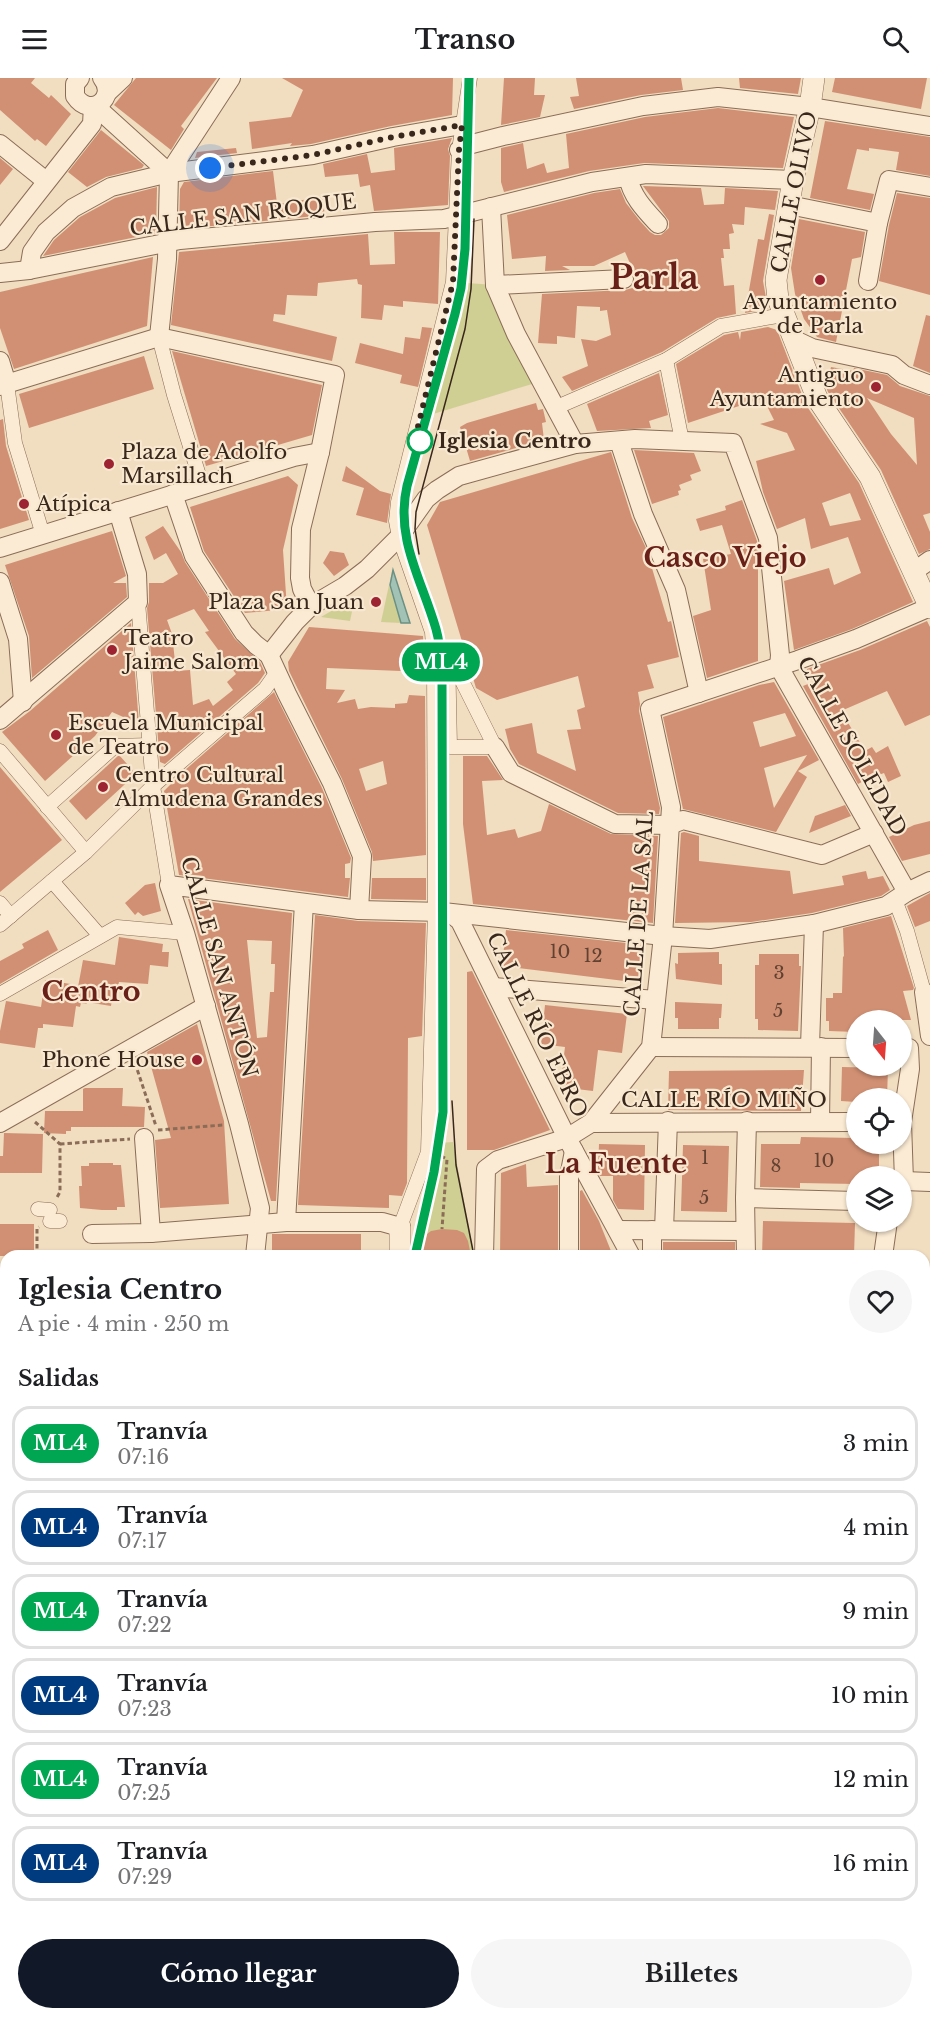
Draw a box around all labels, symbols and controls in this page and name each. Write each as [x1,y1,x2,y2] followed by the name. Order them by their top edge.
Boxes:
[18,23,51,56] icon: menu
[415,23,515,56] text: Transo
[879,23,912,56] icon: search
[766,109,822,275] street label: CALLE OLIVO
[195,153,225,183] your location
[128,188,358,242] street label: CALLE SAN ROQUE
[609,257,699,298] district label: Parla
[813,273,827,287] marker: Ayuntamiento de Parla
[742,289,897,339] place label: Ayuntamiento de Parla
[709,362,864,412] place label: Antiguo Ayuntamiento
[869,380,883,394] marker: Antiguo Ayuntamiento
[407,428,433,454] marker: Iglesia Centro
[438,428,591,454] place label: Iglesia Centro
[121,439,287,489] place label: Plaza de Adolfo Marsillach
[102,457,116,471] marker: Plaza de Adolfo Marsillach
[35,491,112,517] place label: Atípica
[17,497,31,511] marker: Atípica
[643,541,807,574] district label: Casco Viejo
[208,589,364,615] place label: Plaza San Juan
[369,595,383,609] marker: Plaza San Juan
[121,625,260,675] place label: Teatro Jaime Salom
[406,642,476,682] line badge: ML4
[105,643,119,657] marker: Teatro Jaime Salom
[414,649,468,675] text: ML4
[792,652,912,840] street label: CALLE SOLEDAD
[68,710,264,760] place label: Escuela Municipal de Teatro
[49,728,63,742] marker: Escuela Municipal de Teatro
[114,762,323,812] place label: Centro Cultural Almudena Grandes
[96,780,110,794] marker: Centro Cultural Almudena Grandes
[619,810,659,1018] street label: CALLE DE LA SAL
[175,853,263,1081] street label: CALLE SAN ANTÓN
[481,928,593,1122] street label: CALLE RÍO EBRO
[550,941,570,963] house number: 10
[583,945,603,967] house number: 12
[773,962,785,984] house number: 3
[41,975,141,1008] district label: Centro
[773,1000,783,1022] house number: 5
[846,1010,912,1076] north arrow
[846,1010,912,1232] map controls
[42,1047,185,1073] place label: Phone House
[190,1053,204,1067] marker: Phone House
[621,1087,827,1113] street label: CALLE RÍO MIÑO
[846,1088,912,1154] button: locate
[545,1147,687,1180] district label: La Fuente
[701,1147,709,1169] house number: 1
[814,1150,834,1172] house number: 10
[771,1155,781,1177] house number: 8
[846,1166,912,1232] button: layers
[699,1187,709,1209] house number: 5
[849,1270,912,1333] button: heart
[18,1272,222,1307] text: Iglesia Centro
[18,1312,229,1336] text: A pie · 4 min · 250 m
[18,1365,99,1392] text: Salidas
[117,1418,208,1445] text: Tranvía
[33,1430,87,1456] text: ML4
[843,1430,909,1457] text: 3 min
[117,1445,169,1469] text: 07:16
[117,1502,208,1529] text: Tranvía
[33,1514,87,1540] text: ML4
[844,1514,909,1541] text: 4 min
[117,1529,166,1553] text: 07:17
[117,1586,208,1613] text: Tranvía
[33,1598,87,1624] text: ML4
[842,1598,909,1625] text: 9 min
[117,1613,172,1637] text: 07:22
[117,1670,208,1697] text: Tranvía
[33,1682,87,1708] text: ML4
[831,1682,909,1709] text: 10 min
[117,1697,172,1721] text: 07:23
[117,1754,208,1781] text: Tranvía
[33,1766,87,1792] text: ML4
[833,1766,909,1793] text: 12 min
[117,1781,171,1805] text: 07:25
[117,1838,208,1865] text: Tranvía
[33,1850,87,1876] text: ML4
[832,1850,909,1877] text: 16 min
[117,1865,172,1889] text: 07:29
[18,1939,459,2008] button: Cómo llegar
[471,1939,912,2008] button: Billetes

